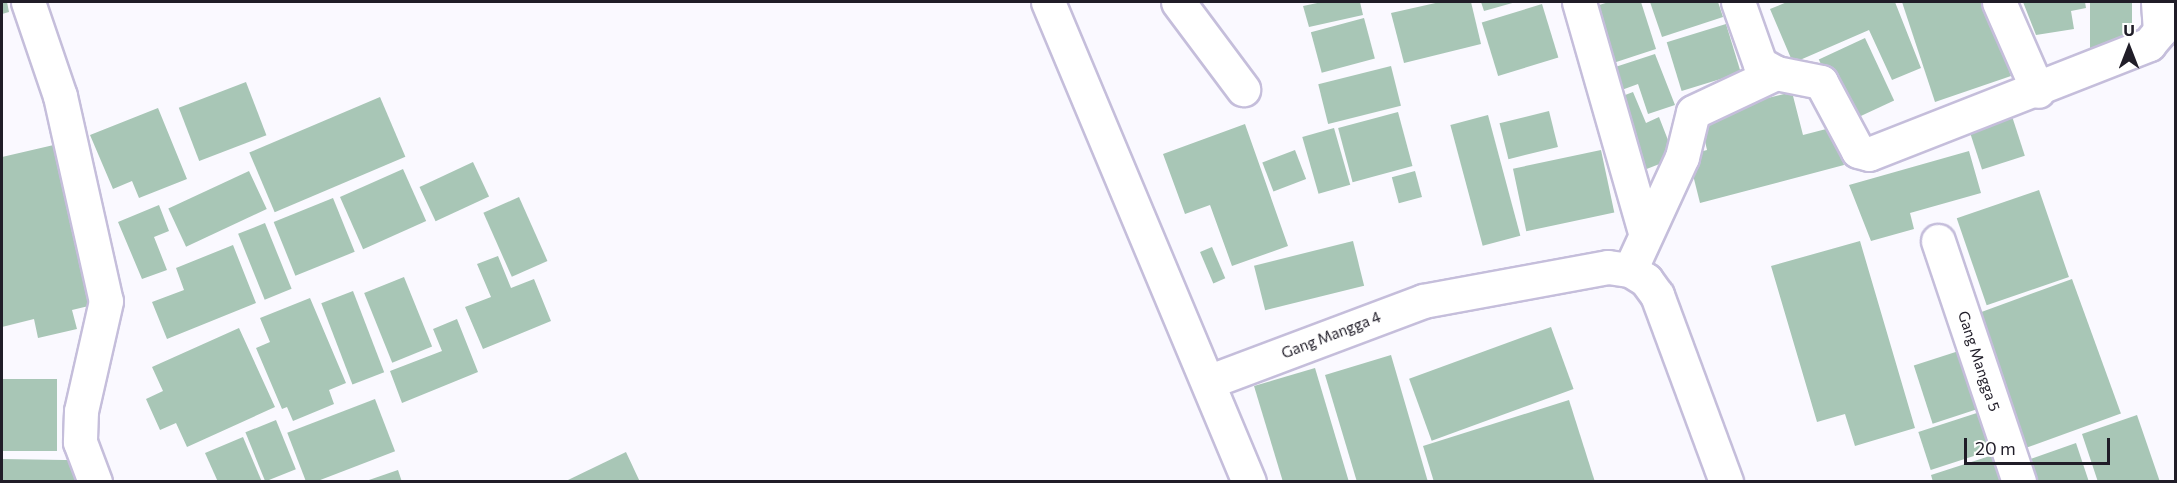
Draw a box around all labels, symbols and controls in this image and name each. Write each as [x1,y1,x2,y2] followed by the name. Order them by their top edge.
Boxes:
[2099,18,2159,78] north arrow
[2123,20,2135,39] text: U
[1279,308,1383,362] street label: Gang Mangga 4
[1954,308,2004,414] street label: Gang Mangga 5
[1967,426,2112,464] scale bar
[1975,437,2016,459] text: 20 m

